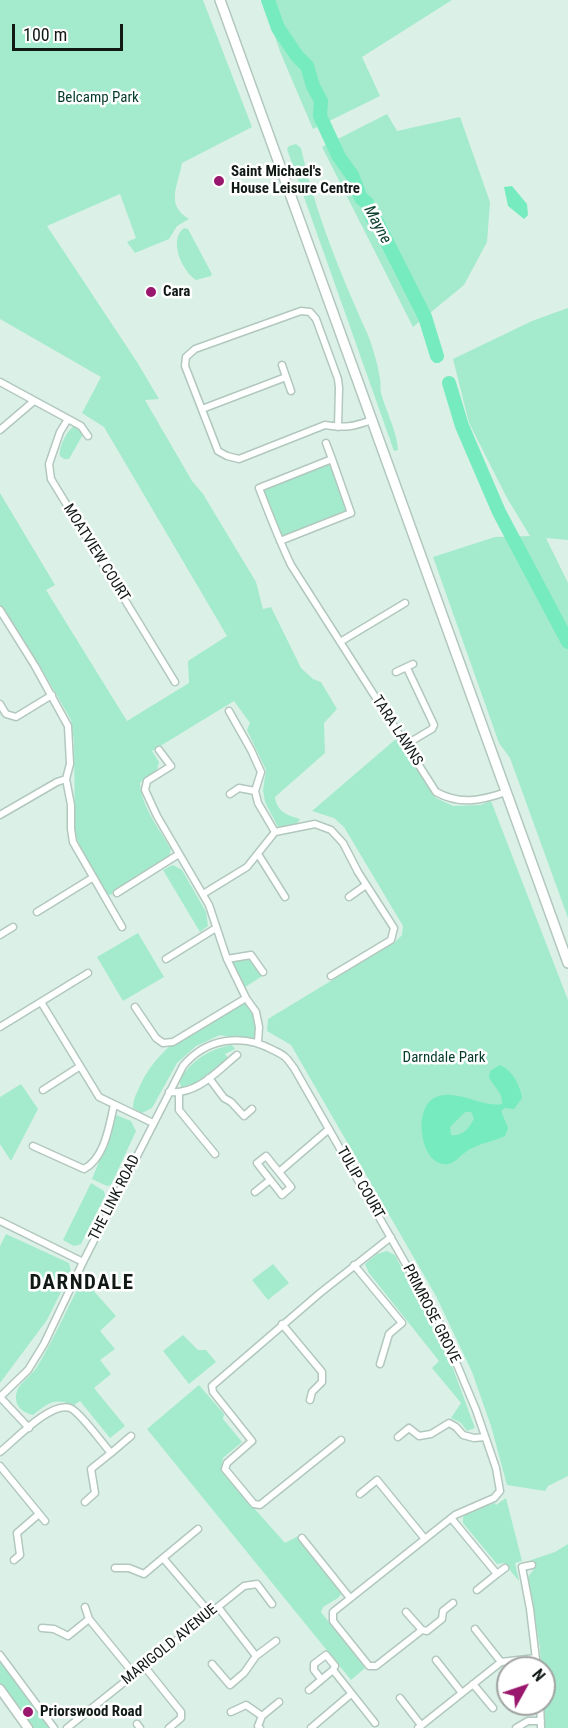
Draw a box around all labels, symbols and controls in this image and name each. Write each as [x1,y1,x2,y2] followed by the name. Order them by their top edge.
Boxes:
[15,12,126,50] scale bar
[23,24,67,45] text: 100 m
[57,89,139,107] park label: Belcamp Park
[231,163,360,198] place label: Saint Michael's House Leisure Centre
[212,174,226,188] marker: Saint Michael's House Leisure Centre
[359,203,395,247] water label: Mayne
[163,283,190,301] place label: Cara
[144,285,158,299] marker: Cara
[59,501,133,605] street label: MOATVIEW COURT
[368,693,426,769] street label: TARA LAWNS
[403,1049,485,1067] park label: Darndale Park
[332,1144,388,1222] street label: TULIP COURT
[86,1152,144,1244] street label: THE LINK ROAD
[398,1262,464,1366] street label: PRIMROSE GROVE
[29,1271,135,1297] district label: DARNDALE
[119,1601,221,1689] street label: MARIGOLD AVENUE
[496,1656,556,1716] north arrow
[528,1666,549,1685] text: N
[40,1703,142,1721] place label: Priorswood Road
[21,1705,35,1719] marker: Priorswood Road

